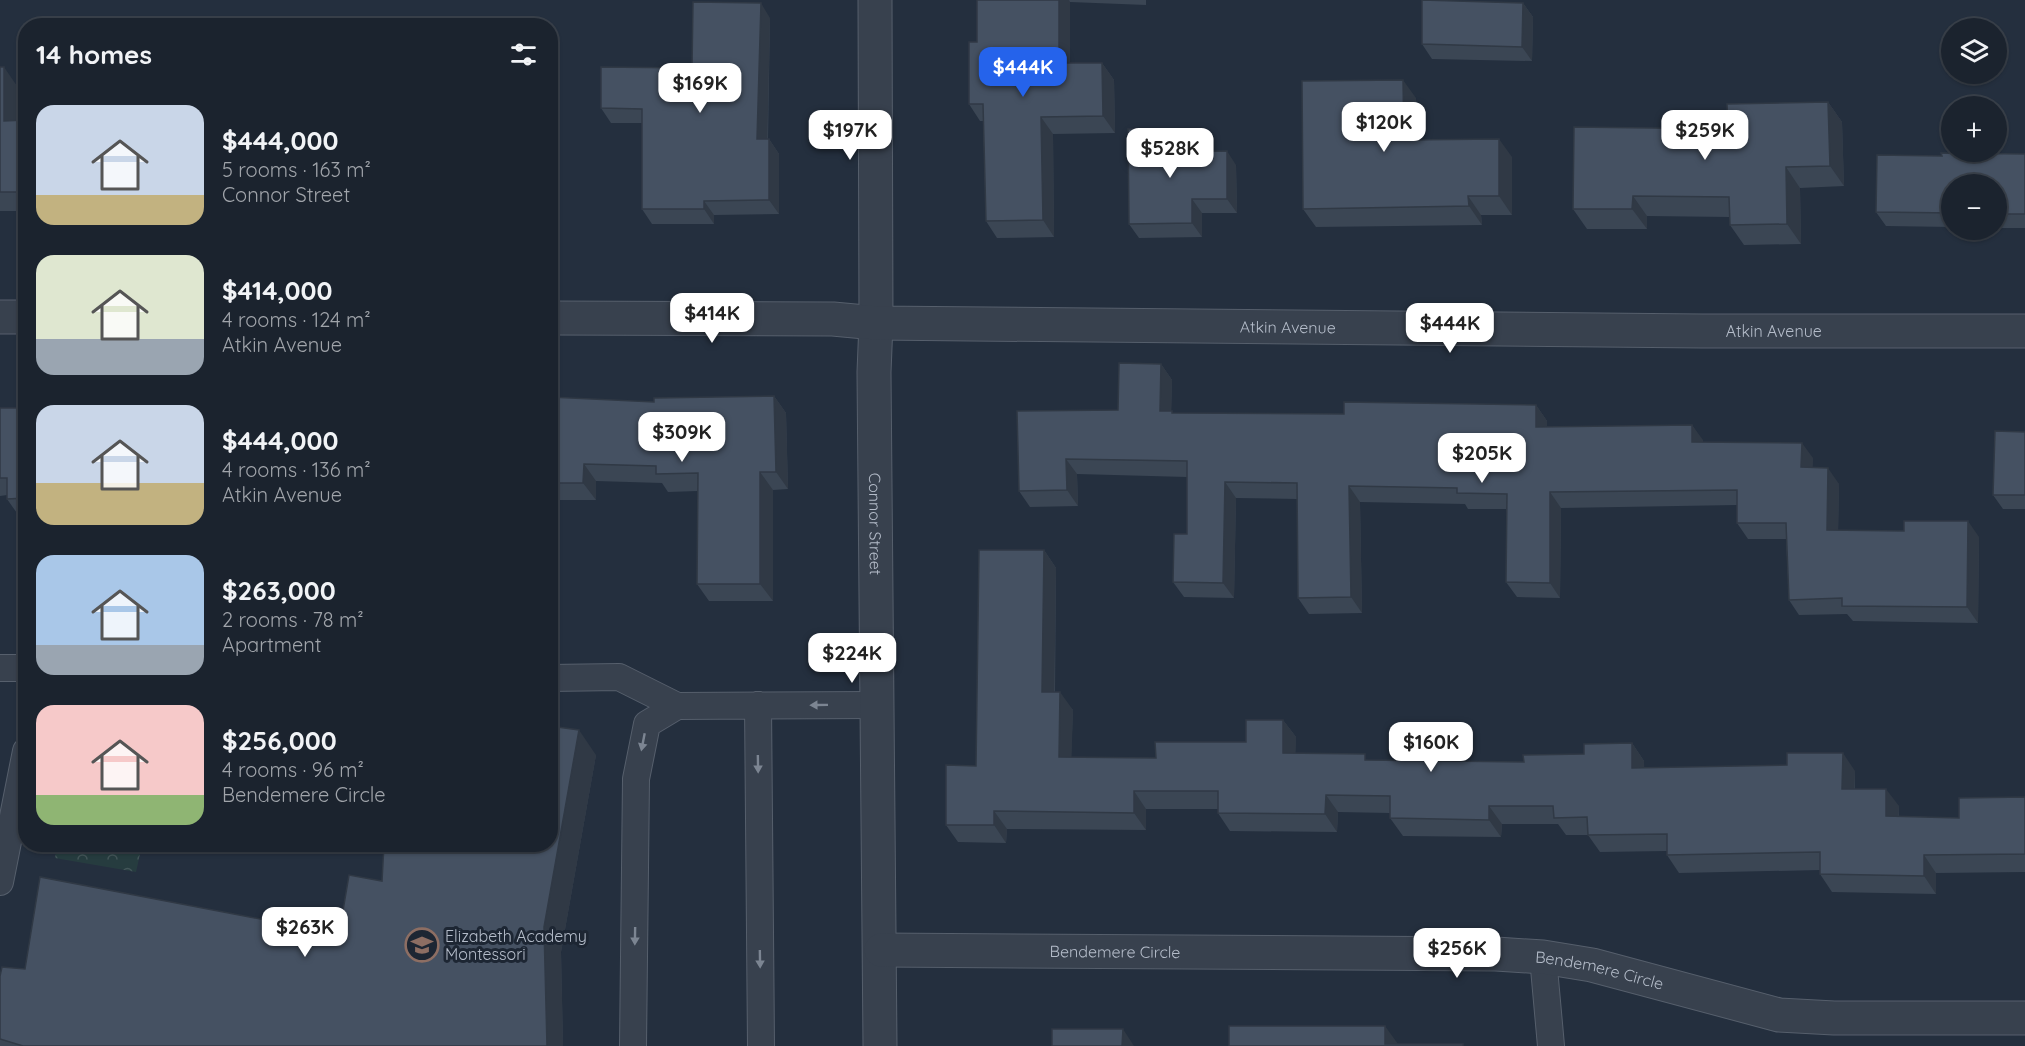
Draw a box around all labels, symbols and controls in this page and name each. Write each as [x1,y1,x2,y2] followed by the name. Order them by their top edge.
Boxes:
[1941,18,2007,240] map controls
[1941,18,2007,84] button: layers
[36,38,152,71] text: 14 homes
[507,38,540,71] icon: filters
[981,47,1065,98] pin: $444K
[993,54,1053,79] text: $444K
[658,63,742,114] pin: $169K
[672,70,728,95] text: $169K
[1941,96,2007,162] button: +
[1342,102,1426,153] pin: $120K
[1356,109,1412,134] text: $120K
[808,110,892,161] pin: $197K
[1663,110,1747,161] pin: $259K
[823,117,877,142] text: $197K
[1675,117,1735,142] text: $259K
[222,124,338,157] text: $444,000
[1128,128,1212,179] pin: $528K
[84,129,156,201] icon: home
[1141,135,1199,160] text: $528K
[222,157,371,182] text: 5 rooms · 163 m²
[1941,174,2007,240] button: −
[222,182,350,207] text: Connor Street
[222,274,332,307] text: $414,000
[84,279,156,351] icon: home
[670,293,754,344] pin: $414K
[684,300,740,325] text: $414K
[1408,303,1492,354] pin: $444K
[222,307,371,332] text: 4 rooms · 124 m²
[1420,310,1480,335] text: $444K
[1240,317,1336,337] street label: Atkin Avenue
[1726,321,1822,341] street label: Atkin Avenue
[222,332,342,357] text: Atkin Avenue
[640,412,724,463] pin: $309K
[652,419,712,444] text: $309K
[222,424,338,457] text: $444,000
[84,429,156,501] icon: home
[1440,433,1524,484] pin: $205K
[1452,440,1512,465] text: $205K
[222,457,371,482] text: 4 rooms · 136 m²
[865,473,886,575] street label: Connor Street
[222,482,342,507] text: Atkin Avenue
[222,574,336,607] text: $263,000
[84,579,156,651] icon: home
[222,607,364,632] text: 2 rooms · 78 m²
[222,632,322,657] text: Apartment
[810,633,894,684] pin: $224K
[822,640,882,665] text: $224K
[809,700,828,710] one-way arrow
[1389,722,1473,773] pin: $160K
[222,724,337,757] text: $256,000
[84,729,156,801] icon: home
[1403,729,1459,754] text: $160K
[638,732,647,751] one-way arrow
[754,754,763,773] one-way arrow
[222,757,364,782] text: 4 rooms · 96 m²
[222,782,386,807] text: Bendemere Circle
[263,907,347,958] pin: $263K
[276,914,334,939] text: $263K
[445,926,587,964] place label: Elizabeth Academy Montessori
[404,927,440,963] school or university icon: Elizabeth Academy Montessori
[630,927,639,946] one-way arrow
[1415,928,1499,979] pin: $256K
[1428,935,1487,960] text: $256K
[1049,941,1181,962] street label: Bendemere Circle
[1535,947,1666,994] street label: Bendemere Circle
[755,949,765,968] one-way arrow

